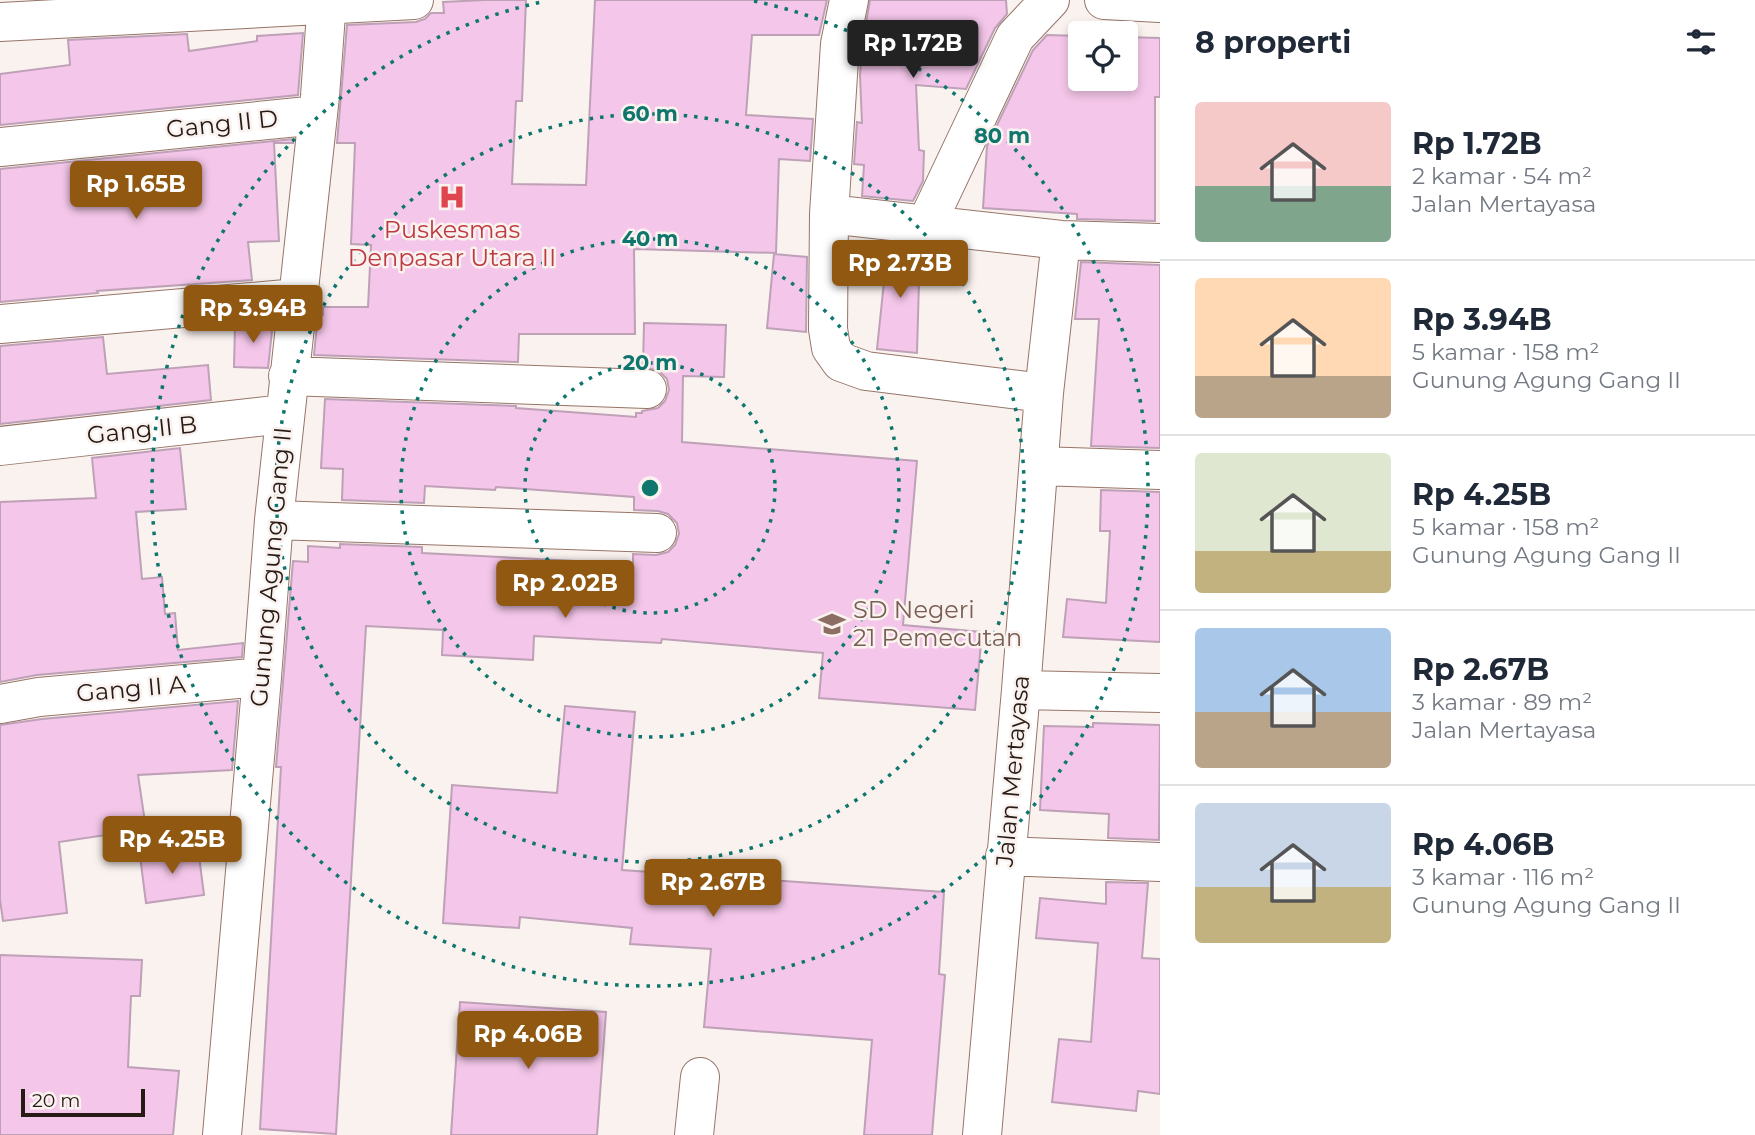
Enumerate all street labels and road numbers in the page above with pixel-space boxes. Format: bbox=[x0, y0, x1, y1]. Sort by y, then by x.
street label: Gang II D bbox=[165, 103, 279, 144]
street label: Gang II B bbox=[85, 409, 198, 450]
street label: Gunung Agung Gang II bbox=[244, 426, 297, 708]
street label: Gang II A bbox=[75, 669, 188, 708]
street label: Jalan Mertayasa bbox=[990, 674, 1035, 869]

